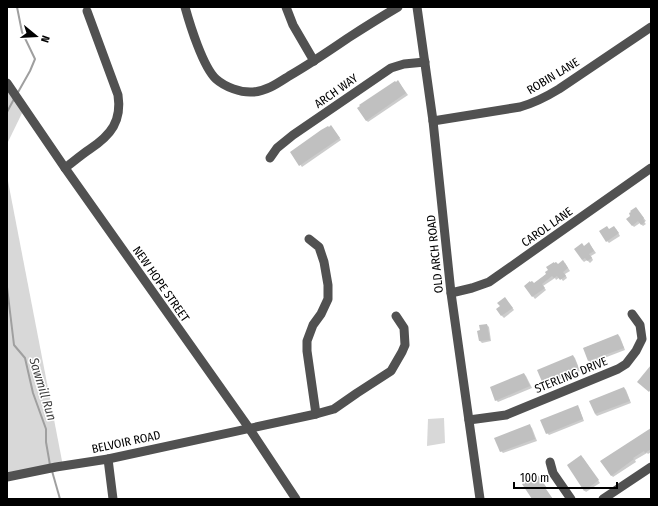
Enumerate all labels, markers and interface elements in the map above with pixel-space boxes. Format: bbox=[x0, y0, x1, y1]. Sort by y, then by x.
north arrow bbox=[16, 16, 56, 56]
text: N bbox=[38, 34, 52, 44]
street label: ROBIN LANE bbox=[524, 55, 582, 97]
street label: ARCH WAY bbox=[312, 71, 360, 111]
street label: CAROL LANE bbox=[519, 204, 576, 250]
street label: OLD ARCH ROAD bbox=[424, 214, 446, 294]
street label: NEW HOPE STREET bbox=[130, 244, 192, 325]
street label: STERLING DRIVE bbox=[533, 354, 610, 396]
water label: Sawmill Run bbox=[26, 355, 60, 423]
street label: BELVOIR ROAD bbox=[90, 428, 162, 456]
scale bar bbox=[514, 464, 617, 490]
text: 100 m bbox=[520, 471, 549, 485]

